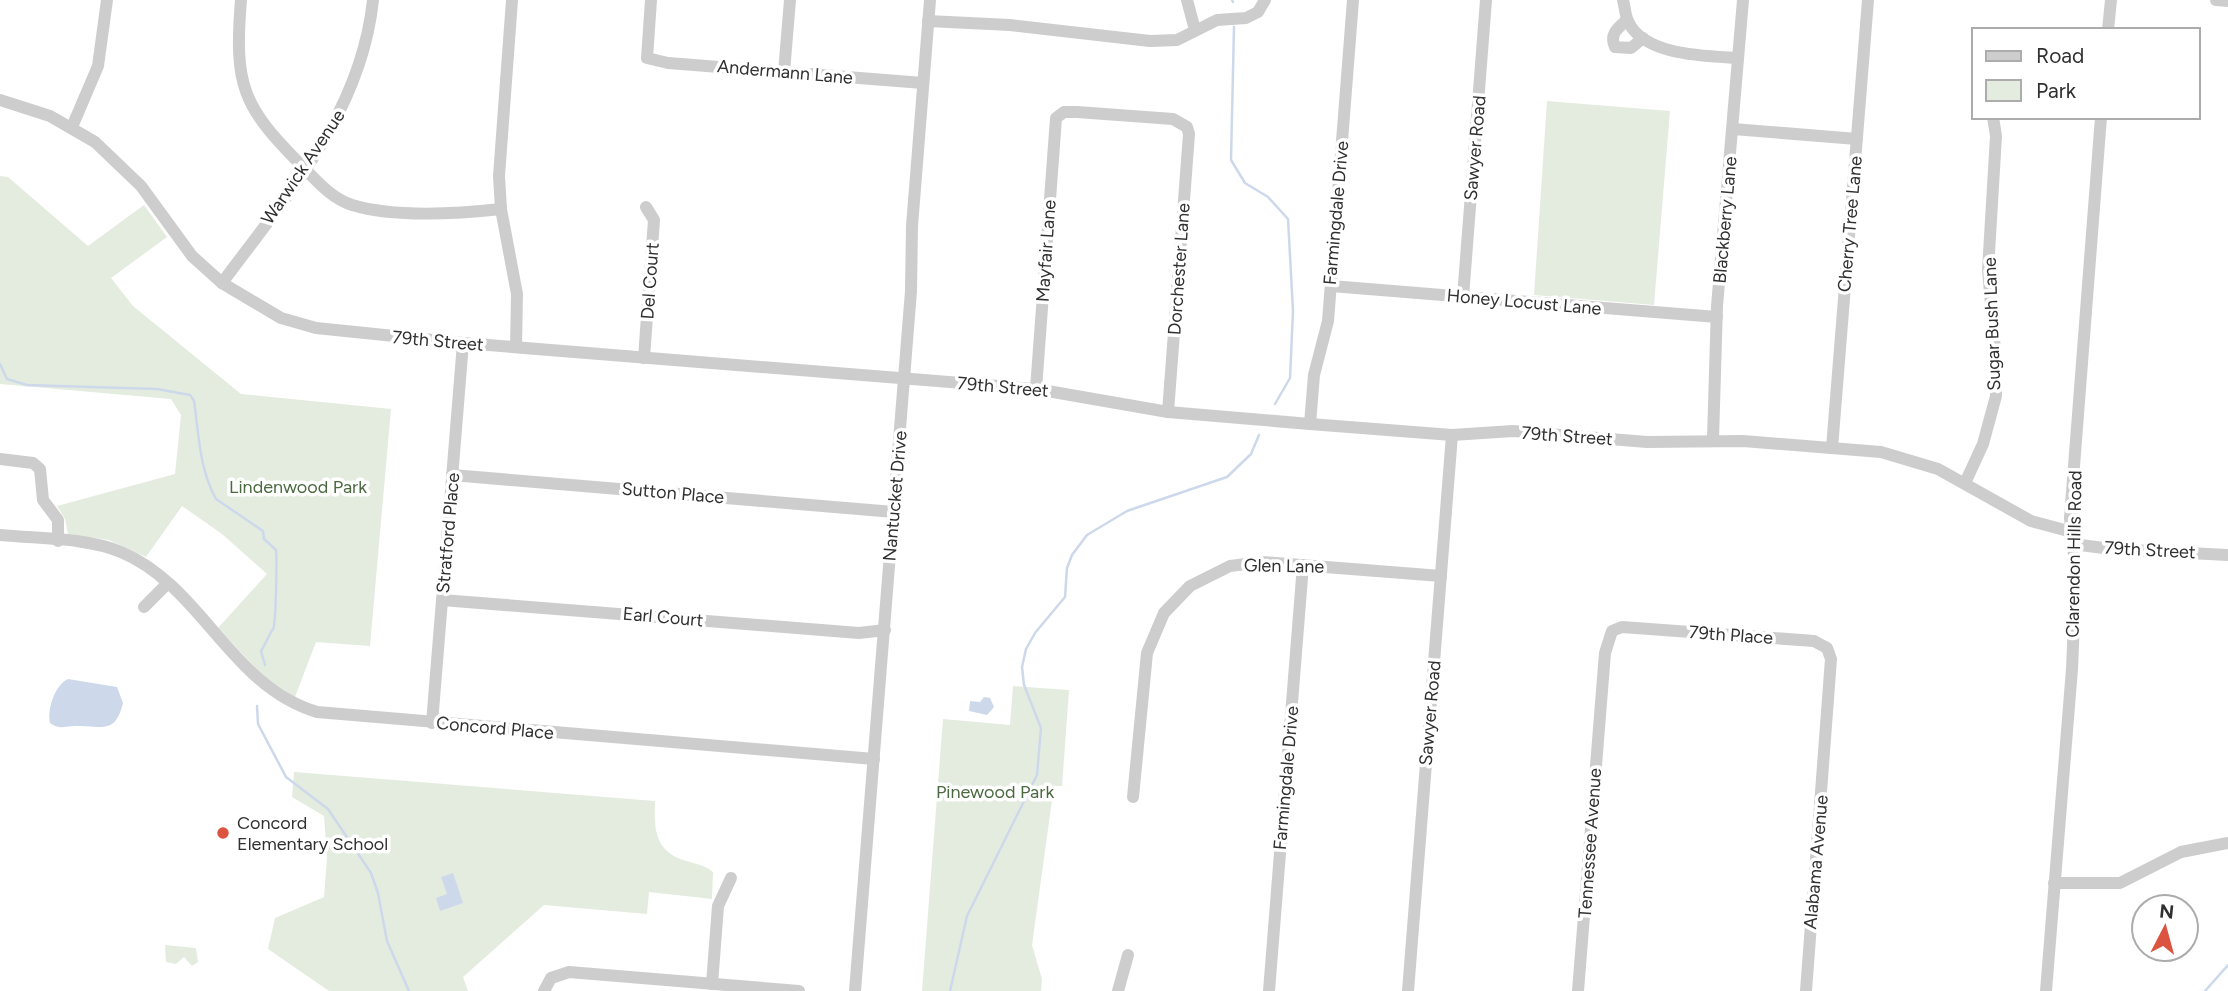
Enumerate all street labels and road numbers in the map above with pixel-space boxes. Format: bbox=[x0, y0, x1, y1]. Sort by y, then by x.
street label: Andermann Lane bbox=[716, 55, 854, 89]
street label: Sawyer Road bbox=[1459, 95, 1491, 201]
street label: Warwick Avenue bbox=[256, 105, 350, 229]
street label: Farmingdale Drive bbox=[1319, 140, 1353, 286]
street label: Blackberry Lane bbox=[1708, 155, 1742, 284]
street label: Cherry Tree Lane bbox=[1833, 155, 1867, 293]
street label: Mayfair Lane bbox=[1031, 199, 1061, 303]
street label: Dorchester Lane bbox=[1163, 202, 1195, 336]
street label: Del Court bbox=[636, 242, 664, 320]
street label: Sugar Bush Lane bbox=[1979, 257, 2005, 391]
street label: Honey Locust Lane bbox=[1446, 284, 1602, 320]
street label: 79th Street bbox=[391, 326, 485, 356]
street label: 79th Street bbox=[956, 372, 1050, 402]
street label: 79th Street bbox=[1521, 422, 1614, 450]
street label: Nantucket Drive bbox=[878, 430, 912, 562]
street label: Clarendon Hills Road bbox=[2062, 470, 2086, 638]
street label: Stratford Place bbox=[432, 472, 464, 594]
street label: Sutton Place bbox=[621, 478, 725, 508]
street label: 79th Street bbox=[2104, 537, 2196, 563]
street label: Glen Lane bbox=[1244, 554, 1325, 578]
street label: Earl Court bbox=[622, 603, 704, 631]
street label: 79th Place bbox=[1688, 621, 1774, 649]
street label: Sawyer Road bbox=[1414, 660, 1446, 766]
street label: Farmingdale Drive bbox=[1269, 705, 1303, 851]
street label: Concord Place bbox=[435, 712, 555, 744]
street label: Tennessee Avenue bbox=[1574, 767, 1606, 919]
street label: Alabama Avenue bbox=[1799, 794, 1833, 930]

